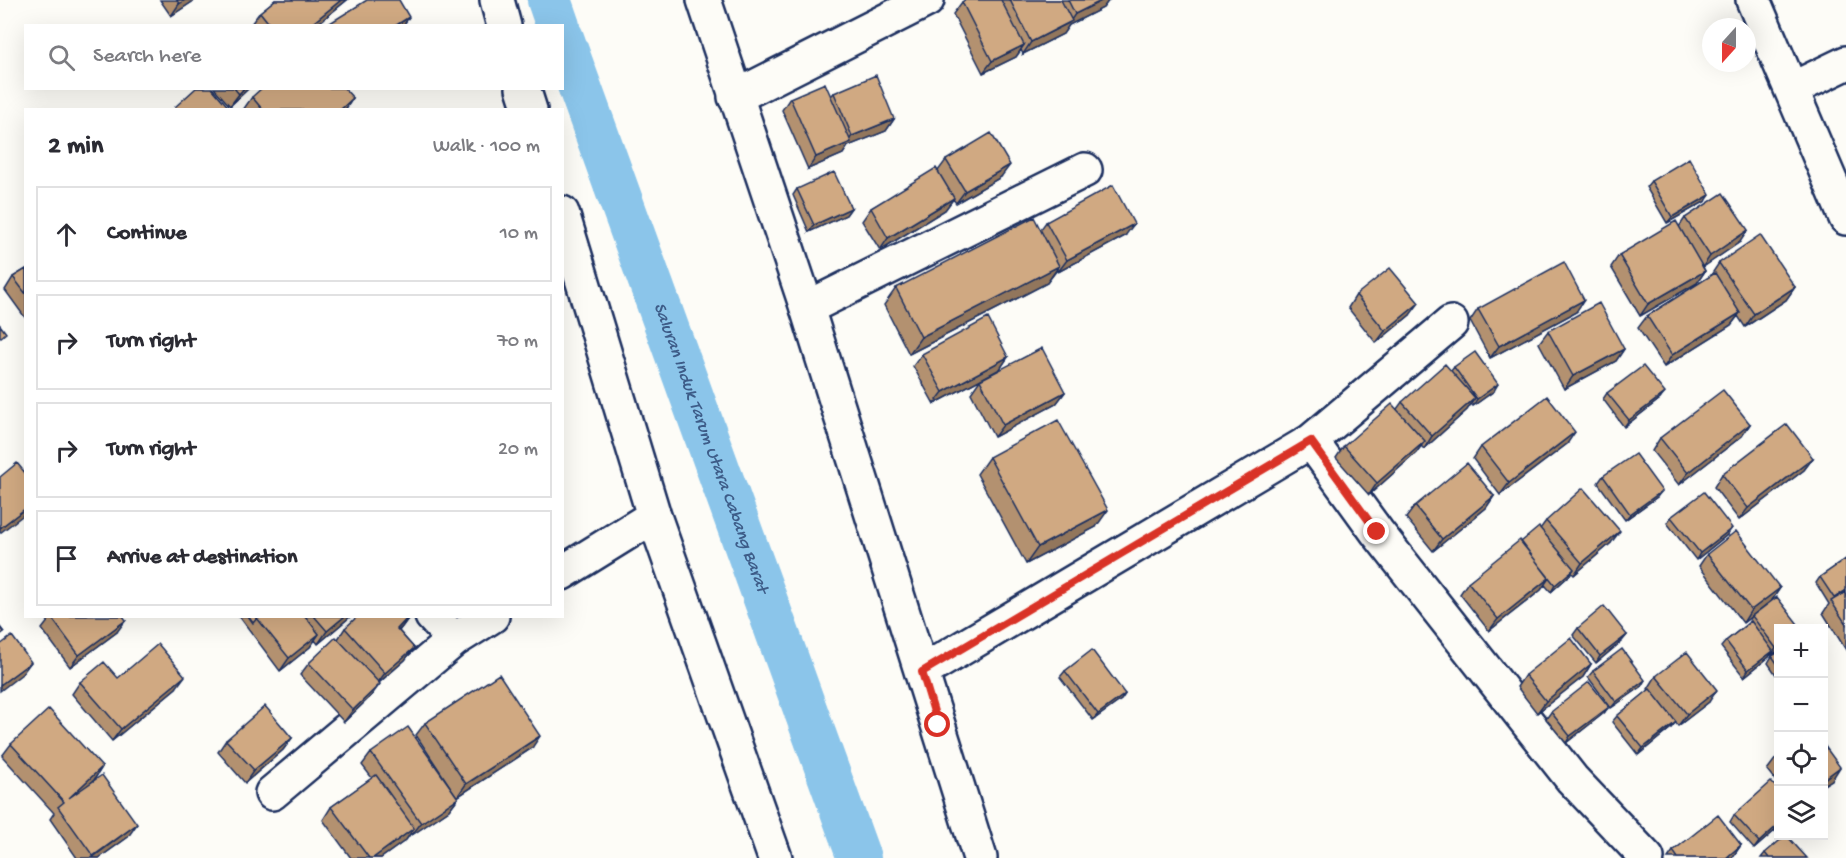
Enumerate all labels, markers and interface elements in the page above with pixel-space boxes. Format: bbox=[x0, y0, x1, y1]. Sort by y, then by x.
north arrow bbox=[1702, 18, 1756, 72]
search box bbox=[24, 24, 564, 90]
icon: search bbox=[45, 41, 78, 74]
text: Search here bbox=[93, 44, 201, 70]
text: 2 min bbox=[48, 132, 103, 163]
text: Walk · 100 m bbox=[433, 136, 540, 159]
icon: ahead bbox=[50, 218, 83, 251]
text: Continue bbox=[107, 221, 187, 247]
text: 10 m bbox=[500, 223, 538, 246]
water label: Saluran Induk Tarum Utara Cabang Barat bbox=[648, 300, 774, 599]
icon: right bbox=[50, 326, 83, 359]
text: Turn right bbox=[107, 329, 195, 355]
text: 70 m bbox=[497, 331, 538, 354]
icon: right bbox=[50, 434, 83, 467]
text: Turn right bbox=[107, 437, 195, 463]
text: 20 m bbox=[498, 439, 538, 462]
route end bbox=[1363, 518, 1389, 544]
icon: arrive bbox=[50, 542, 83, 575]
text: Arrive at destination bbox=[107, 545, 297, 571]
map controls bbox=[1774, 624, 1828, 840]
button: + bbox=[1774, 624, 1828, 678]
button: − bbox=[1774, 678, 1828, 732]
route start bbox=[924, 711, 950, 737]
button: locate bbox=[1774, 732, 1828, 786]
button: layers bbox=[1774, 786, 1828, 840]

